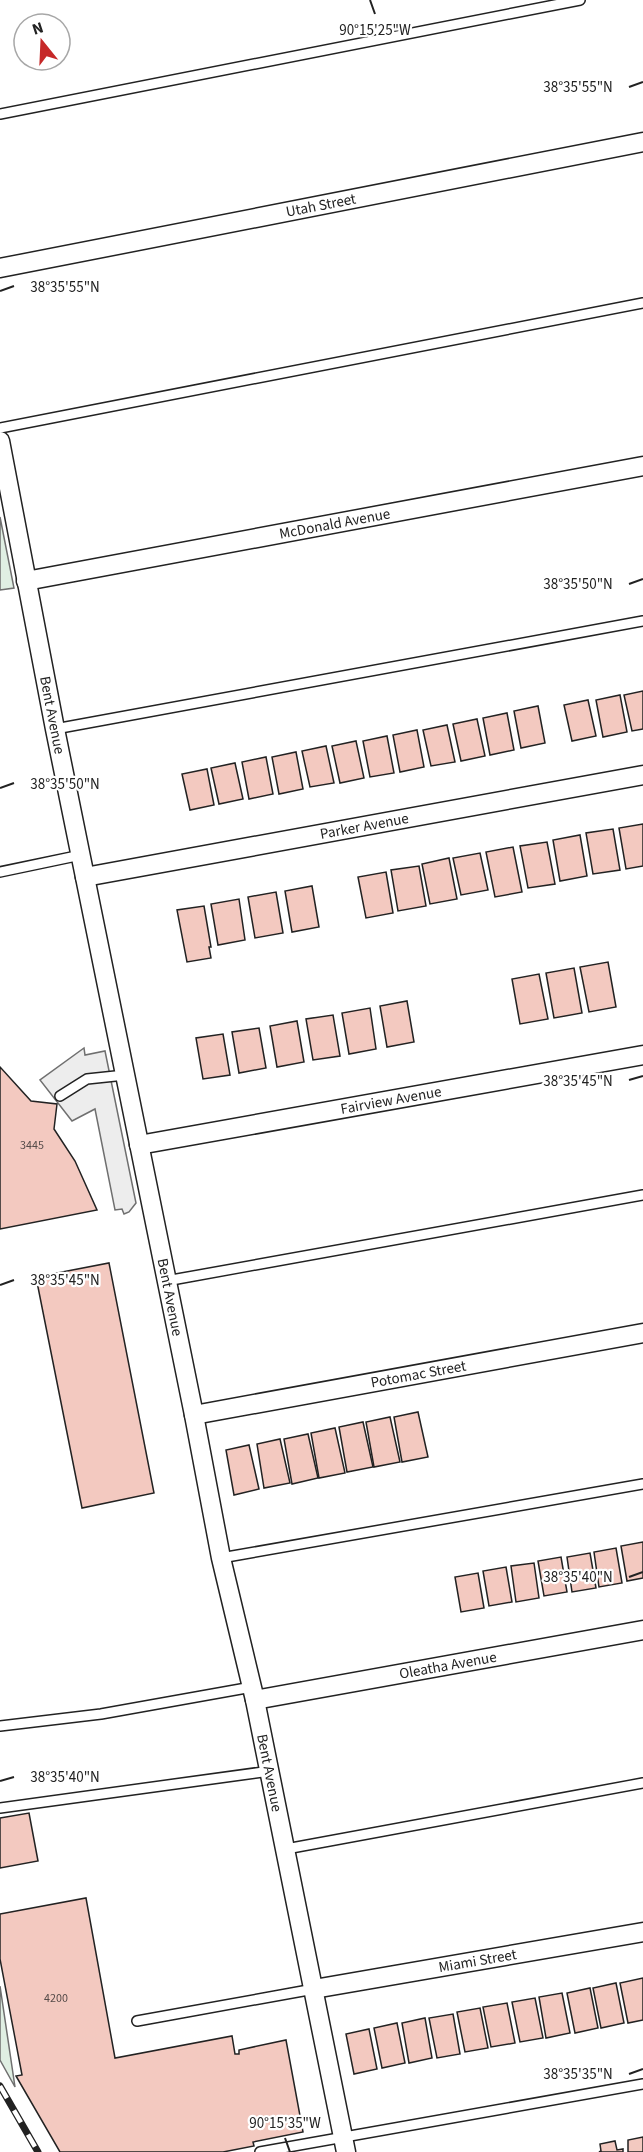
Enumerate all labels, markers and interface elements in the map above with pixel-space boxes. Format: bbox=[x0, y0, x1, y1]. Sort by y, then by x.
north arrow bbox=[12, 12, 72, 72]
text: N bbox=[29, 17, 46, 41]
text: 90°15'25"W bbox=[339, 20, 411, 41]
text: 38°35'55"N bbox=[543, 77, 613, 98]
street label: Utah Street bbox=[284, 188, 358, 223]
text: 38°35'55"N bbox=[30, 277, 100, 298]
street label: McDonald Avenue bbox=[278, 503, 392, 545]
text: 38°35'50"N bbox=[543, 574, 613, 595]
street label: Bent Avenue bbox=[34, 674, 70, 756]
text: 38°35'50"N bbox=[30, 774, 100, 795]
street label: Parker Avenue bbox=[318, 808, 411, 845]
text: 38°35'45"N bbox=[543, 1071, 613, 1092]
street label: Fairview Avenue bbox=[339, 1081, 443, 1120]
house number: 3445 bbox=[20, 1137, 44, 1154]
street label: Bent Avenue bbox=[152, 1257, 188, 1338]
text: 38°35'45"N bbox=[30, 1270, 100, 1291]
street label: Potomac Street bbox=[369, 1356, 468, 1394]
text: 38°35'40"N bbox=[543, 1567, 613, 1588]
street label: Oleatha Avenue bbox=[398, 1647, 498, 1685]
street label: Bent Avenue bbox=[251, 1732, 287, 1814]
text: 38°35'40"N bbox=[30, 1767, 100, 1788]
street label: Miami Street bbox=[437, 1944, 518, 1978]
house number: 4200 bbox=[44, 1990, 68, 2007]
text: 38°35'35"N bbox=[543, 2064, 613, 2085]
text: 90°15'35"W bbox=[249, 2113, 321, 2134]

